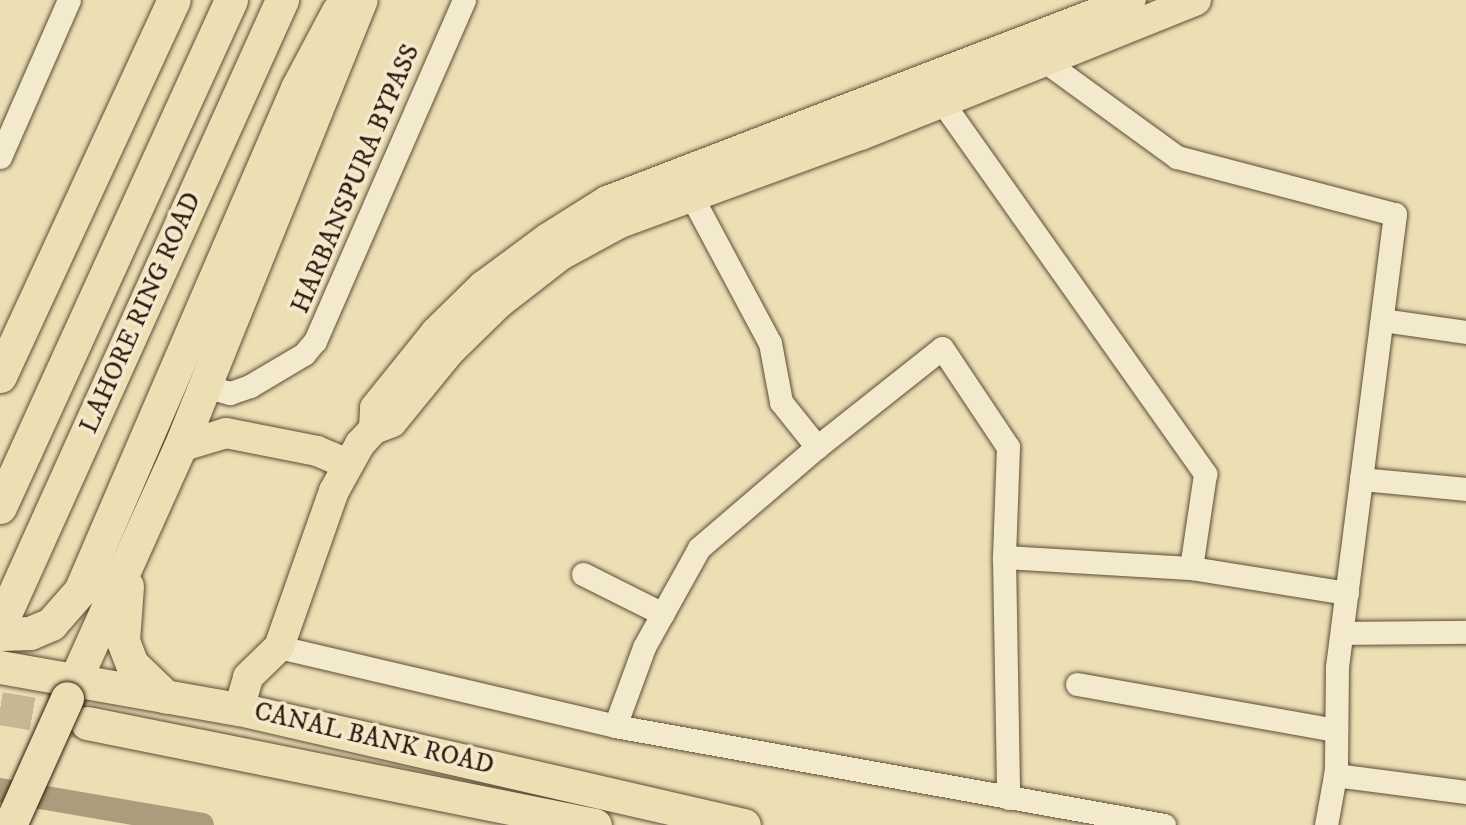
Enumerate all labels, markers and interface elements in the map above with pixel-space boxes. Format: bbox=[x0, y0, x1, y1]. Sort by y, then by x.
street label: HARBANSPURA BYPASS bbox=[285, 40, 427, 318]
street label: LAHORE RING ROAD bbox=[74, 188, 208, 438]
street label: CANAL BANK ROAD bbox=[251, 696, 497, 782]

